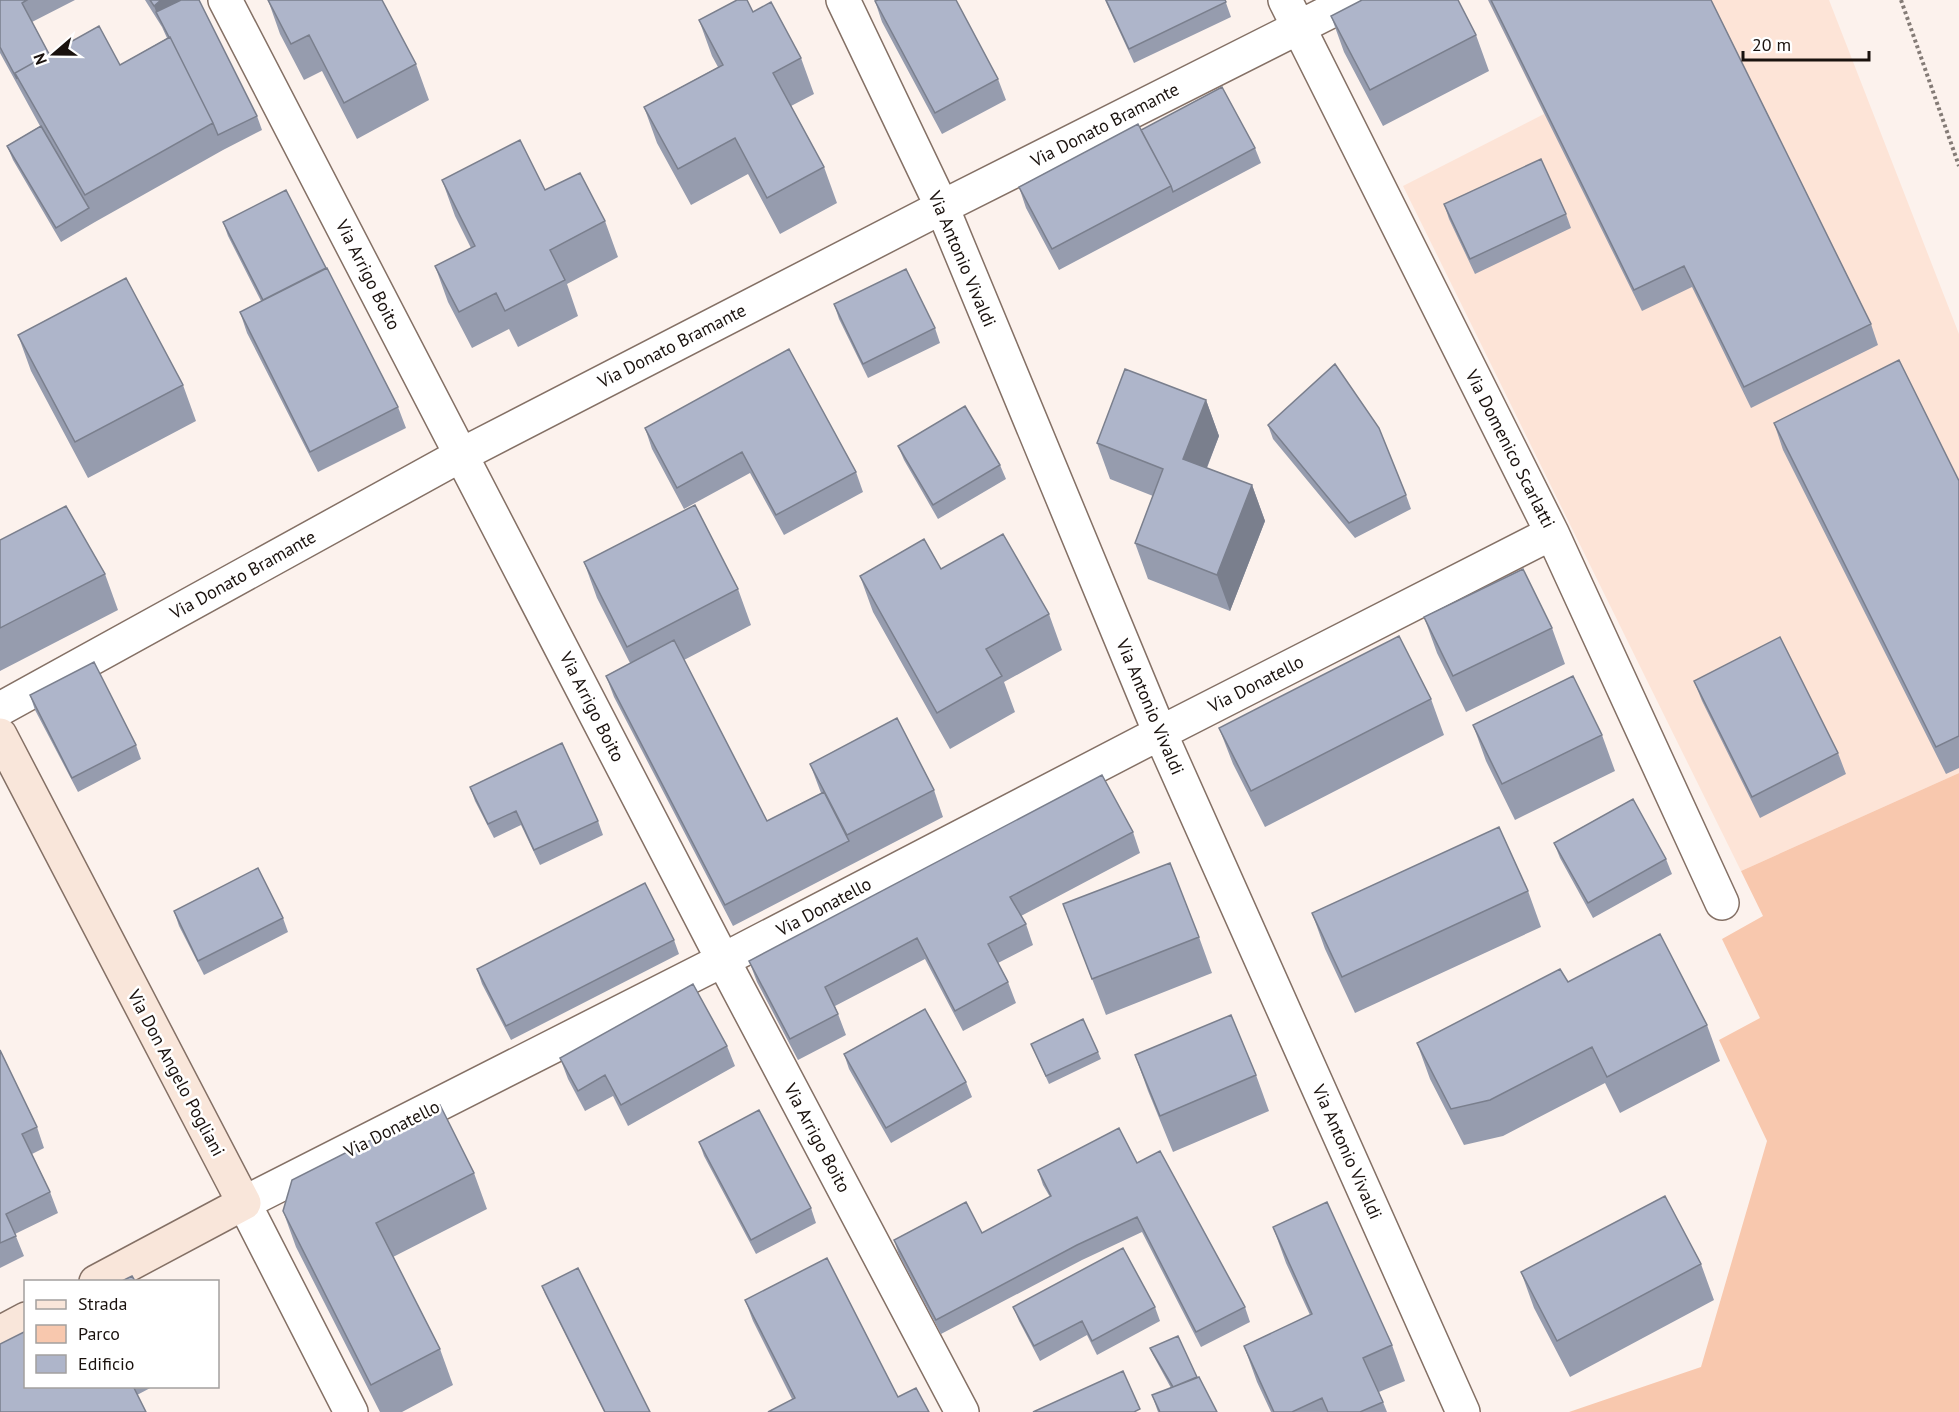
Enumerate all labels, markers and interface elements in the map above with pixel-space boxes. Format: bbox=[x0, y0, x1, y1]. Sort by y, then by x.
north arrow bbox=[24, 24, 84, 84]
scale bar bbox=[1743, 24, 1869, 62]
text: 20 m bbox=[1752, 33, 1791, 56]
text: N bbox=[29, 51, 51, 67]
street label: Via Donato Bramante bbox=[1026, 77, 1183, 172]
street label: Via Antonio Vivaldi bbox=[923, 187, 1001, 330]
street label: Via Arrigo Boito bbox=[330, 215, 406, 334]
street label: Via Donato Bramante bbox=[593, 298, 750, 393]
street label: Via Domenico Scarlatti bbox=[1460, 365, 1560, 532]
street label: Via Donato Bramante bbox=[165, 525, 320, 625]
street label: Via Antonio Vivaldi bbox=[1111, 635, 1189, 778]
street label: Via Arrigo Boito bbox=[554, 647, 630, 766]
street label: Via Donatello bbox=[1203, 650, 1307, 718]
street label: Via Donatello bbox=[771, 872, 875, 942]
street label: Via Don Angelo Pogliani bbox=[122, 985, 230, 1160]
street label: Via Arrigo Boito bbox=[779, 1078, 856, 1196]
street label: Via Antonio Vivaldi bbox=[1307, 1080, 1387, 1223]
street label: Via Donatello bbox=[339, 1095, 443, 1163]
legend bbox=[24, 1280, 219, 1388]
text: Strada bbox=[78, 1292, 127, 1315]
text: Parco bbox=[78, 1322, 120, 1345]
text: Edificio bbox=[78, 1352, 134, 1375]

